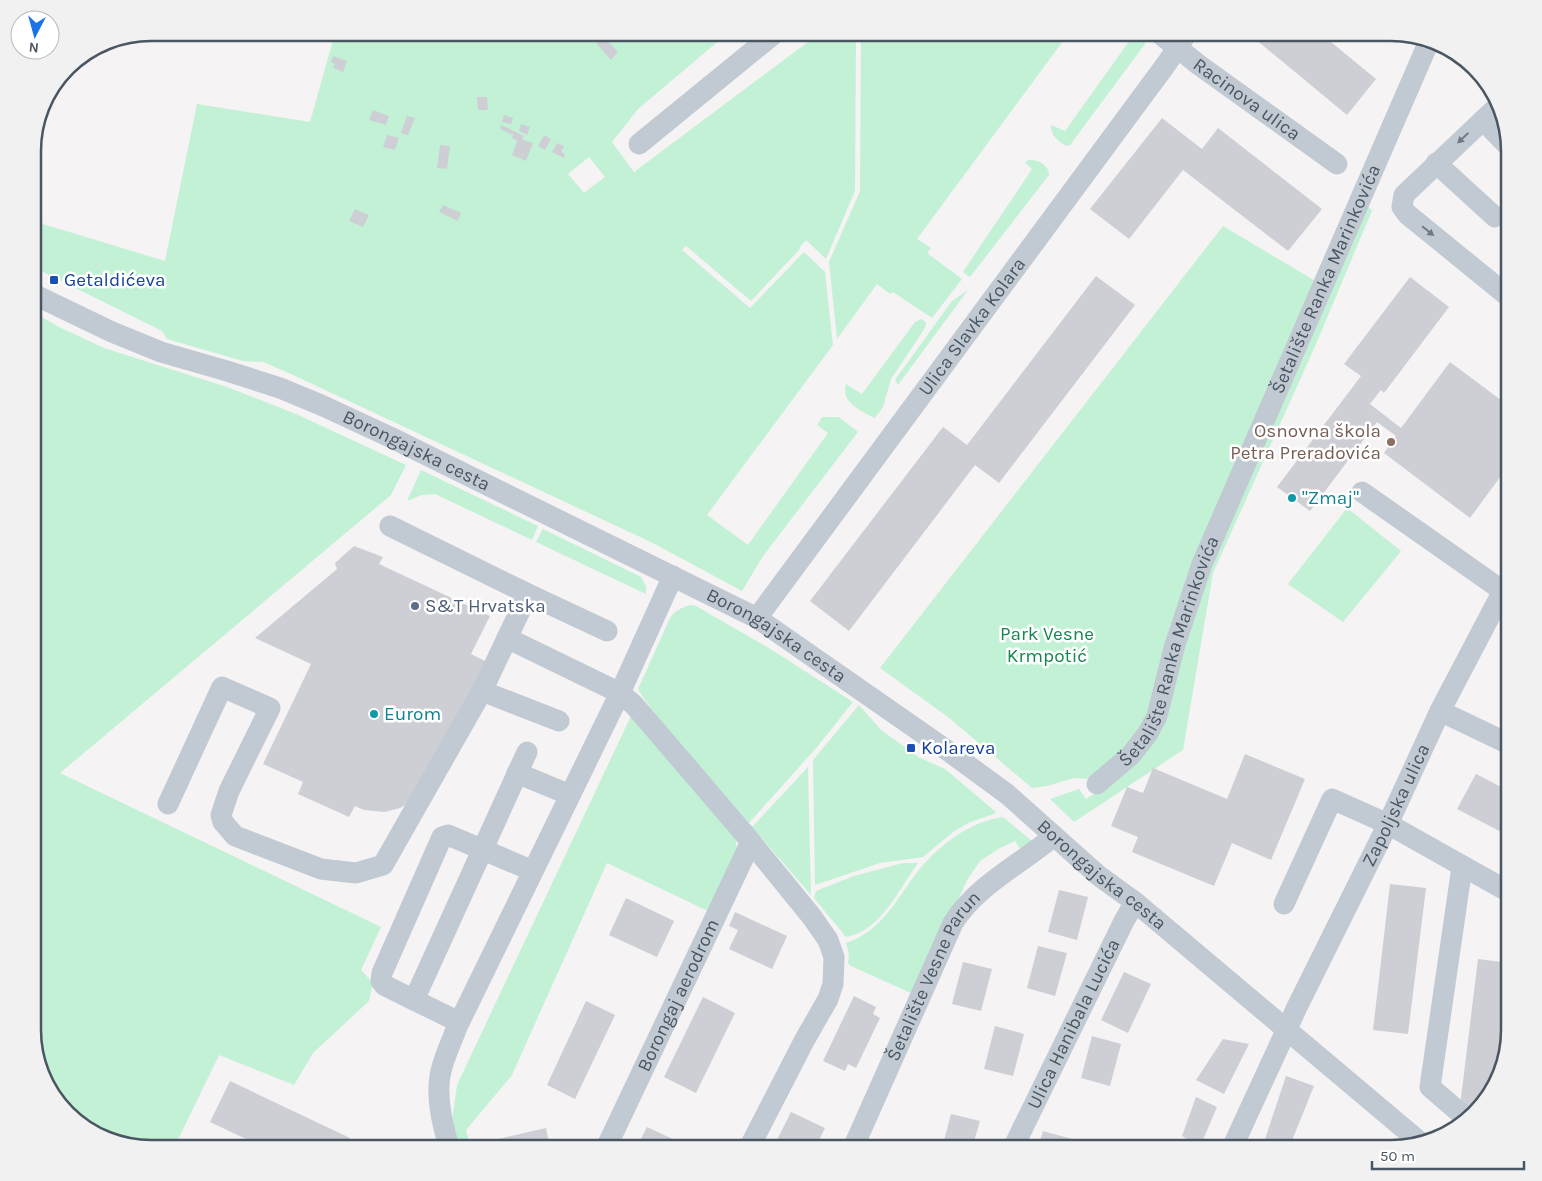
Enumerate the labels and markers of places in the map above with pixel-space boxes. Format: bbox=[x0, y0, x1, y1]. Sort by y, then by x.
place label: Getaldićeva bbox=[64, 269, 165, 291]
marker: Getaldićeva bbox=[48, 274, 60, 286]
place label: Osnovna škola Petra Preradovića bbox=[1230, 420, 1381, 464]
marker: Osnovna škola Petra Preradovića bbox=[1385, 436, 1397, 448]
place label: "Zmaj" bbox=[1302, 487, 1359, 509]
marker: "Zmaj" bbox=[1286, 492, 1298, 504]
place label: S&T Hrvatska bbox=[425, 595, 546, 617]
marker: S&T Hrvatska bbox=[409, 600, 421, 612]
place label: Eurom bbox=[384, 703, 441, 725]
marker: Eurom bbox=[368, 708, 380, 720]
place label: Kolareva bbox=[921, 737, 995, 759]
marker: Kolareva bbox=[905, 742, 917, 754]

